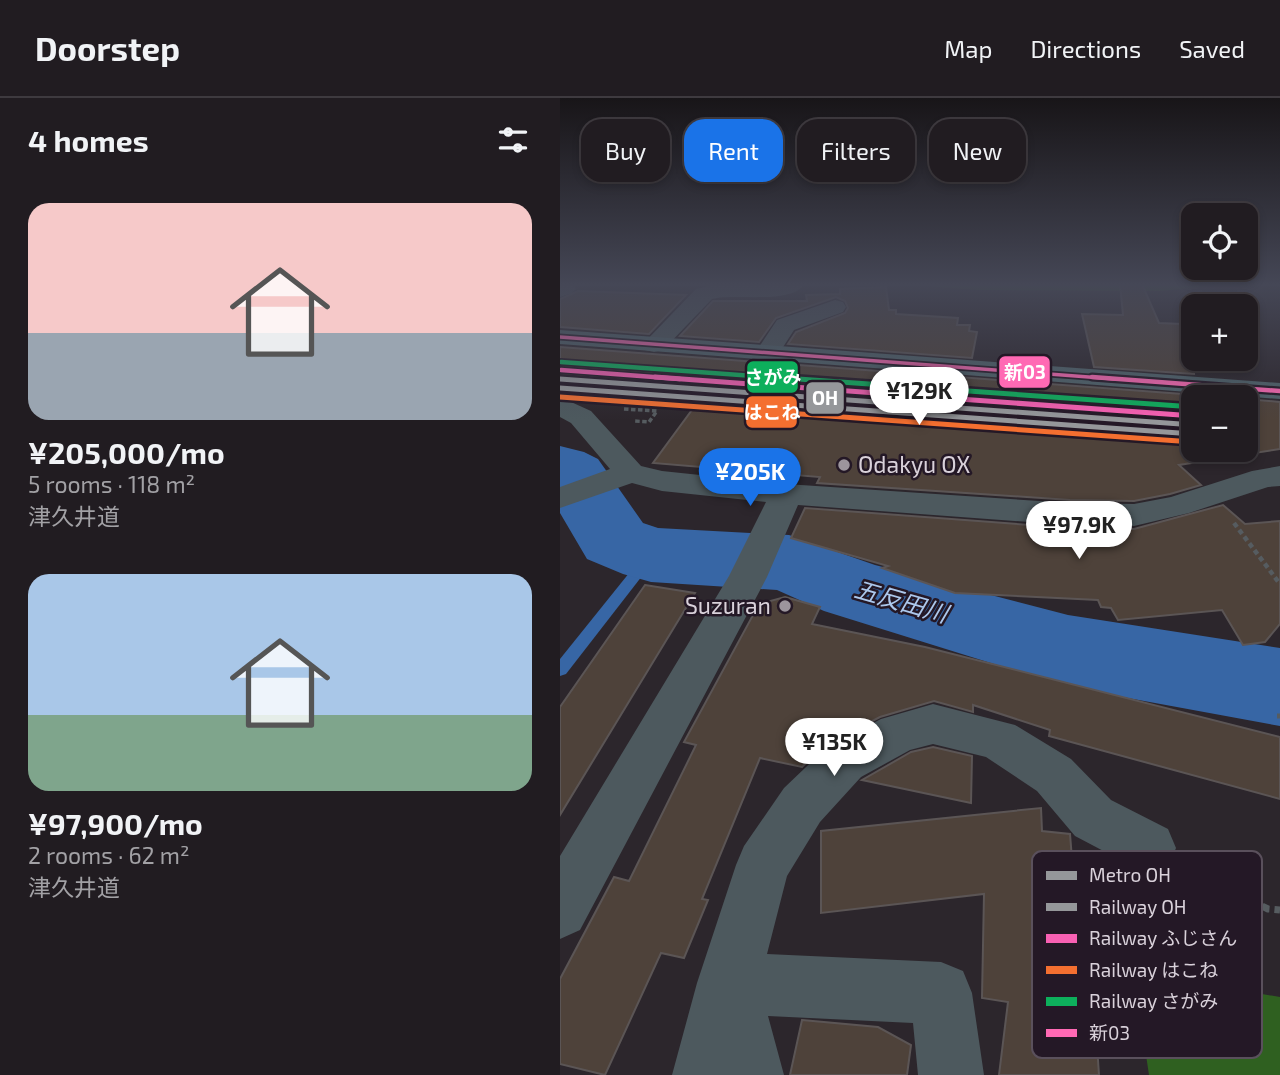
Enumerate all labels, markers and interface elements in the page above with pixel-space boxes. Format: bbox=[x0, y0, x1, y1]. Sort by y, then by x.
text: Doorstep bbox=[35, 28, 180, 68]
text: Map bbox=[944, 34, 992, 63]
text: Directions bbox=[1030, 34, 1141, 63]
text: Saved bbox=[1179, 34, 1245, 63]
chip: Buy bbox=[581, 119, 670, 182]
chip: Rent bbox=[684, 119, 783, 182]
chip: Filters bbox=[797, 119, 915, 182]
chip: New bbox=[929, 119, 1026, 182]
icon: filters bbox=[494, 121, 532, 159]
text: 4 homes bbox=[28, 122, 149, 158]
map controls bbox=[1181, 203, 1258, 462]
button: locate bbox=[1181, 203, 1258, 280]
icon: home bbox=[217, 249, 343, 375]
button: + bbox=[1181, 294, 1258, 371]
line badge: 新03 bbox=[998, 355, 1051, 389]
line badge: さがみ bbox=[746, 360, 799, 394]
text: 新03 bbox=[1004, 360, 1046, 383]
text: さがみ bbox=[744, 365, 802, 388]
pin: ¥129K bbox=[870, 368, 968, 427]
text: ¥129K bbox=[886, 376, 952, 404]
line badge: OH bbox=[805, 381, 845, 415]
button: − bbox=[1181, 385, 1258, 462]
text: OH bbox=[812, 386, 838, 409]
line badge: はこね bbox=[745, 395, 798, 429]
text: はこね bbox=[743, 400, 801, 423]
text: ¥205,000/mo bbox=[28, 434, 225, 470]
pin: ¥205K bbox=[701, 448, 799, 508]
place label: Odakyu OX bbox=[858, 450, 970, 478]
text: ¥205K bbox=[715, 457, 785, 485]
marker: Odakyu OX bbox=[836, 457, 852, 473]
text: 5 rooms · 118 m² bbox=[28, 470, 195, 498]
text: 津久井道 bbox=[28, 502, 120, 530]
pin: ¥97.9K bbox=[1022, 502, 1136, 561]
text: ¥97.9K bbox=[1042, 510, 1116, 538]
water label: 五反田川 bbox=[851, 573, 954, 629]
place label: Suzuran bbox=[685, 591, 771, 619]
marker: Suzuran bbox=[777, 598, 793, 614]
icon: home bbox=[217, 620, 343, 746]
pin: ¥135K bbox=[785, 718, 883, 778]
text: ¥135K bbox=[801, 727, 867, 755]
text: ¥97,900/mo bbox=[28, 805, 203, 841]
text: 2 rooms · 62 m² bbox=[28, 841, 190, 869]
legend bbox=[1032, 851, 1262, 1058]
text: Metro OH bbox=[1089, 863, 1171, 886]
text: 津久井道 bbox=[28, 873, 120, 901]
text: Railway OH bbox=[1089, 895, 1187, 918]
text: Railway ふじさん bbox=[1089, 926, 1237, 949]
text: Railway はこね bbox=[1089, 958, 1218, 981]
text: Railway さがみ bbox=[1089, 989, 1218, 1012]
text: 新03 bbox=[1089, 1021, 1130, 1044]

